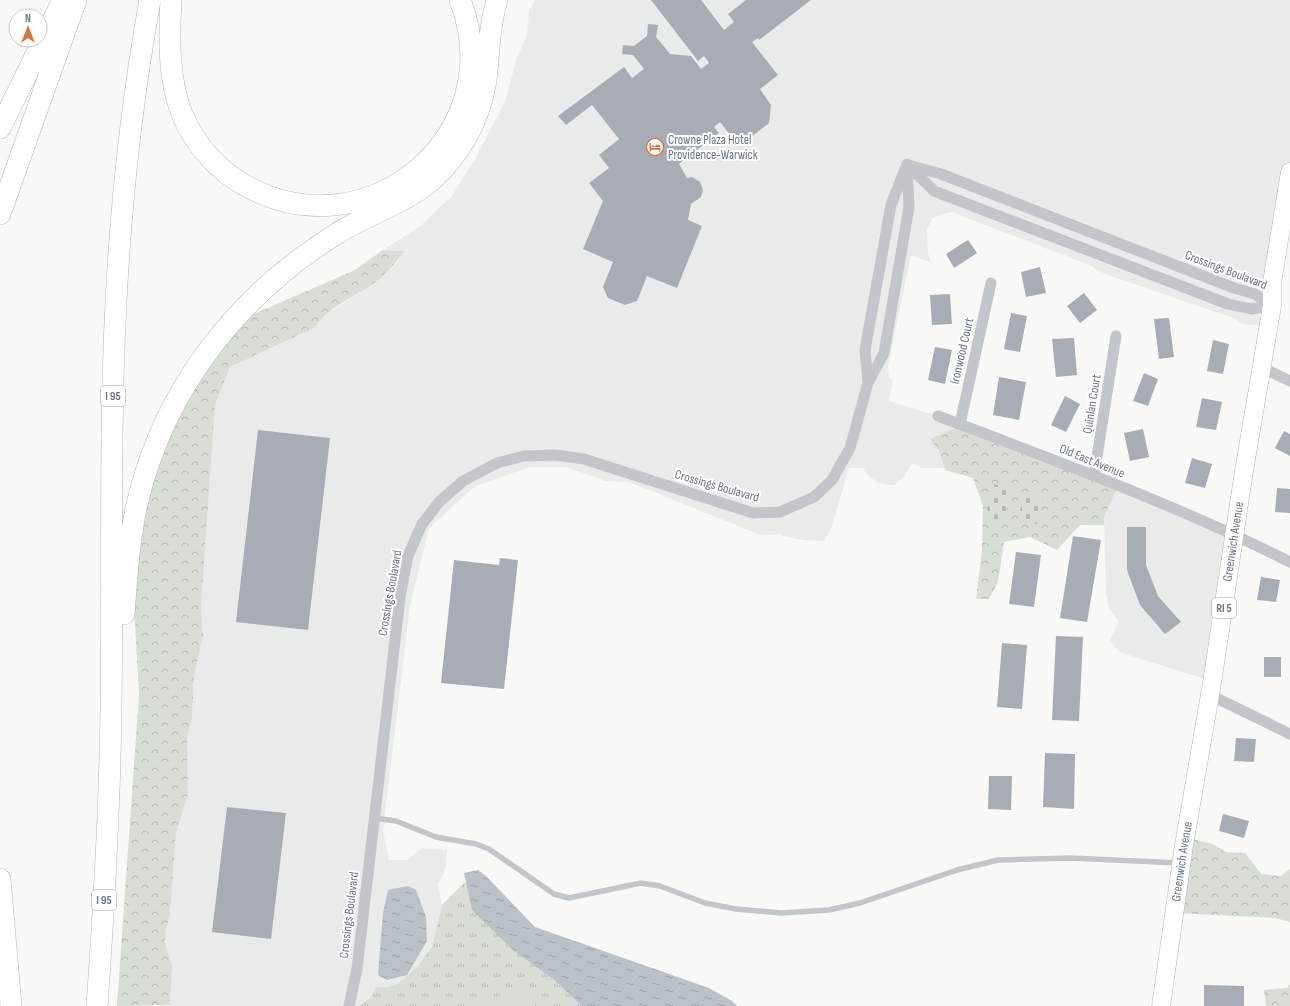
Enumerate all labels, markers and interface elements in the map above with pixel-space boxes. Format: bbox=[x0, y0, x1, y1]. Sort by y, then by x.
north arrow bbox=[8, 8, 48, 48]
text: N bbox=[25, 12, 31, 25]
place label: Crowne Plaza Hotel Providence-Warwick bbox=[668, 132, 758, 163]
hotel icon: Crowne Plaza Hotel Providence-Warwick bbox=[645, 137, 665, 157]
street label: Crossings Boulavard bbox=[1183, 247, 1269, 293]
street label: Ironwood Court bbox=[947, 316, 977, 386]
street label: Quinlan Court bbox=[1079, 373, 1105, 435]
road number: I 95 bbox=[101, 386, 125, 406]
street label: Old East Avenue bbox=[1057, 441, 1127, 481]
street label: Crossings Boulavard bbox=[673, 466, 761, 506]
street label: Greenwich Avenue bbox=[1219, 501, 1247, 583]
street label: Crossings Boulavard bbox=[375, 549, 405, 637]
road number: RI 5 bbox=[1212, 598, 1236, 618]
street label: Greenwich Avenue bbox=[1168, 820, 1196, 902]
street label: Crossings Boulavard bbox=[336, 871, 362, 959]
road number: I 95 bbox=[92, 890, 116, 910]

